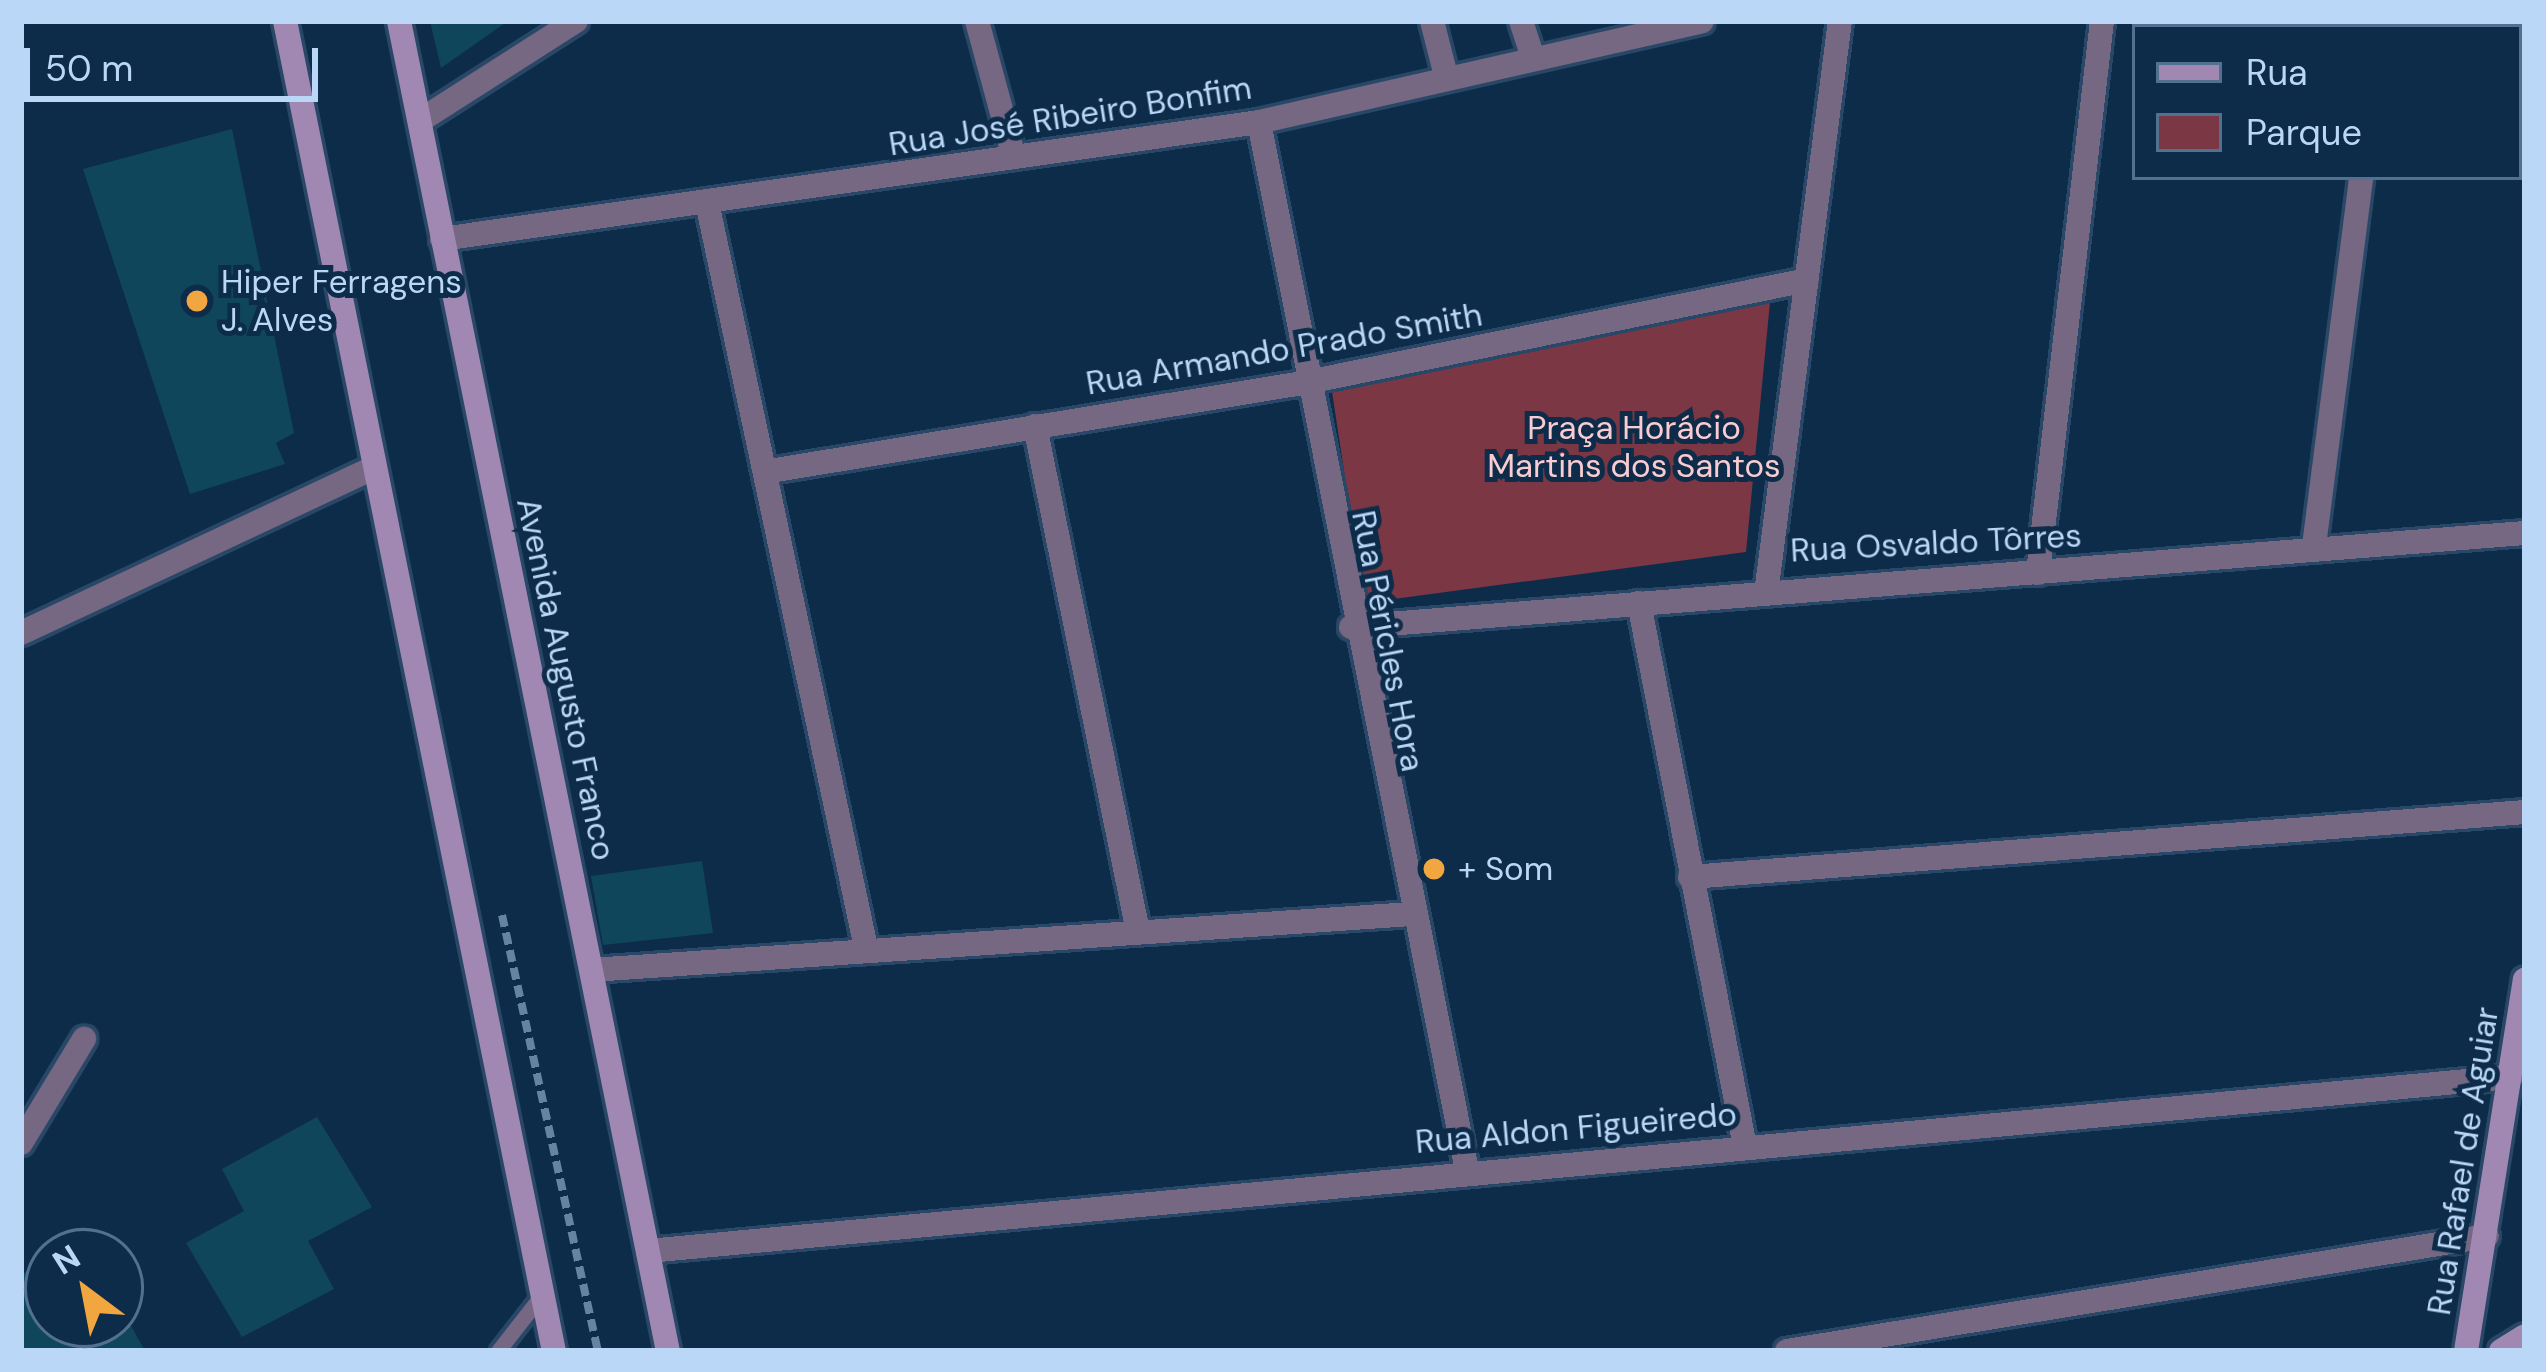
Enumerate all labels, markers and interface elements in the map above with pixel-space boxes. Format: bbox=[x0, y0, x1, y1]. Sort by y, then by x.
scale bar bbox=[30, 24, 324, 98]
legend bbox=[2132, 24, 2522, 180]
text: 50 m bbox=[45, 45, 133, 92]
text: Rua bbox=[2246, 49, 2308, 96]
street label: Rua José Ribeiro Bonfim bbox=[886, 68, 1254, 164]
text: Parque bbox=[2246, 109, 2362, 156]
place label: Hiper Ferragens J. Alves bbox=[221, 262, 462, 340]
marker: Hiper Ferragens J. Alves bbox=[184, 288, 210, 314]
street label: Rua Armando Prado Smith bbox=[1083, 295, 1485, 403]
park label: Praça Horácio Martins dos Santos bbox=[1487, 408, 1781, 486]
street label: Avenida Augusto Franco bbox=[508, 494, 624, 864]
street label: Rua Péricles Hora bbox=[1343, 507, 1433, 775]
street label: Rua Osvaldo Tôrres bbox=[1789, 516, 2083, 570]
place label: + Som bbox=[1458, 849, 1553, 889]
marker: + Som bbox=[1421, 856, 1447, 882]
street label: Rua Rafael de Aguiar bbox=[2419, 1004, 2507, 1318]
street label: Rua Aldon Figueiredo bbox=[1414, 1094, 1738, 1162]
north arrow bbox=[24, 1228, 144, 1348]
text: N bbox=[45, 1235, 88, 1284]

